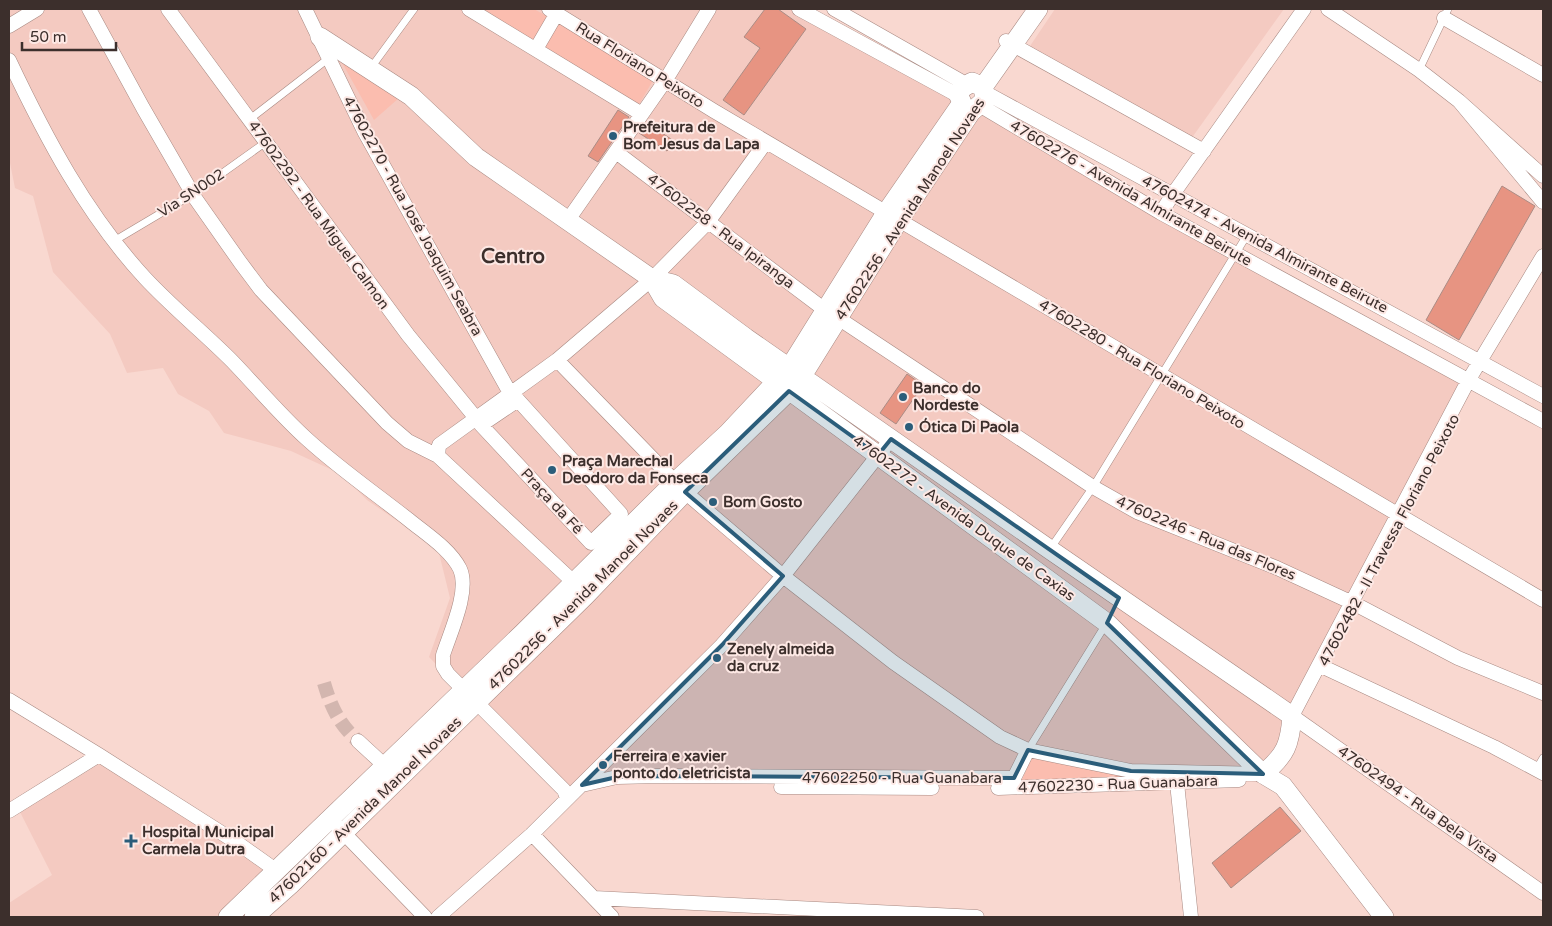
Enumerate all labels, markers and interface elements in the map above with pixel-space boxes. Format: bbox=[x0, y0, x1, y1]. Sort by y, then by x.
street label: Rua Floriano Peixoto bbox=[573, 18, 707, 112]
scale bar bbox=[22, 20, 116, 52]
text: 50 m bbox=[30, 28, 67, 46]
street label: 47602270 - Rua José Joaquim Seabra bbox=[339, 93, 487, 339]
street label: 47602256 - Avenida Manoel Novaes bbox=[831, 95, 989, 323]
street label: 47602276 - Avenida Almirante Beirute bbox=[1007, 116, 1255, 270]
street label: 47602292 - Rua Miguel Calmon bbox=[244, 117, 394, 313]
place label: Prefeitura de Bom Jesus da Lapa bbox=[623, 118, 760, 154]
marker: Prefeitura de Bom Jesus da Lapa bbox=[607, 130, 619, 142]
street label: Via SN002 bbox=[154, 165, 228, 221]
street label: 47602258 - Rua Ipiranga bbox=[644, 170, 798, 292]
street label: 47602474 - Avenida Almirante Beirute bbox=[1139, 171, 1391, 317]
district label: Centro bbox=[481, 245, 545, 269]
street label: 47602280 - Rua Floriano Peixoto bbox=[1036, 295, 1248, 433]
place label: Banco do Nordeste bbox=[913, 379, 981, 414]
marker: Banco do Nordeste bbox=[897, 391, 909, 403]
street label: 47602482 - II Travessa Floriano Peixoto bbox=[1315, 411, 1463, 669]
place label: Ótica Di Paola bbox=[919, 417, 1019, 436]
marker: Ótica Di Paola bbox=[903, 421, 915, 433]
street label: 47602272 - Avenida Duque de Caxias bbox=[849, 431, 1079, 605]
place label: Praça Marechal Deodoro da Fonseca bbox=[562, 452, 708, 487]
street label: Praça da Fé bbox=[517, 464, 587, 538]
marker: Praça Marechal Deodoro da Fonseca bbox=[546, 464, 558, 476]
street label: 47602246 - Rua das Flores bbox=[1113, 492, 1299, 584]
place label: Bom Gosto bbox=[723, 493, 802, 511]
street label: 47602256 - Avenida Manoel Novaes bbox=[484, 496, 682, 694]
marker: Bom Gosto bbox=[707, 496, 719, 508]
place label: Zenely almeida da cruz bbox=[727, 640, 834, 675]
marker: Zenely almeida da cruz bbox=[711, 652, 723, 664]
street label: 47602160 - Avenida Manoel Novaes bbox=[265, 713, 465, 907]
street label: 47602494 - Rua Bela Vista bbox=[1334, 742, 1502, 866]
place label: Ferreira e xavier ponto do eletricista bbox=[613, 747, 751, 783]
marker: Ferreira e xavier ponto do eletricista bbox=[597, 759, 609, 771]
street label: 47602250 - Rua Guanabara bbox=[802, 769, 1002, 787]
street label: 47602230 - Rua Guanabara bbox=[1018, 772, 1218, 796]
place label: Hospital Municipal Carmela Dutra bbox=[142, 823, 274, 858]
marker: Hospital Municipal Carmela Dutra bbox=[124, 834, 138, 848]

